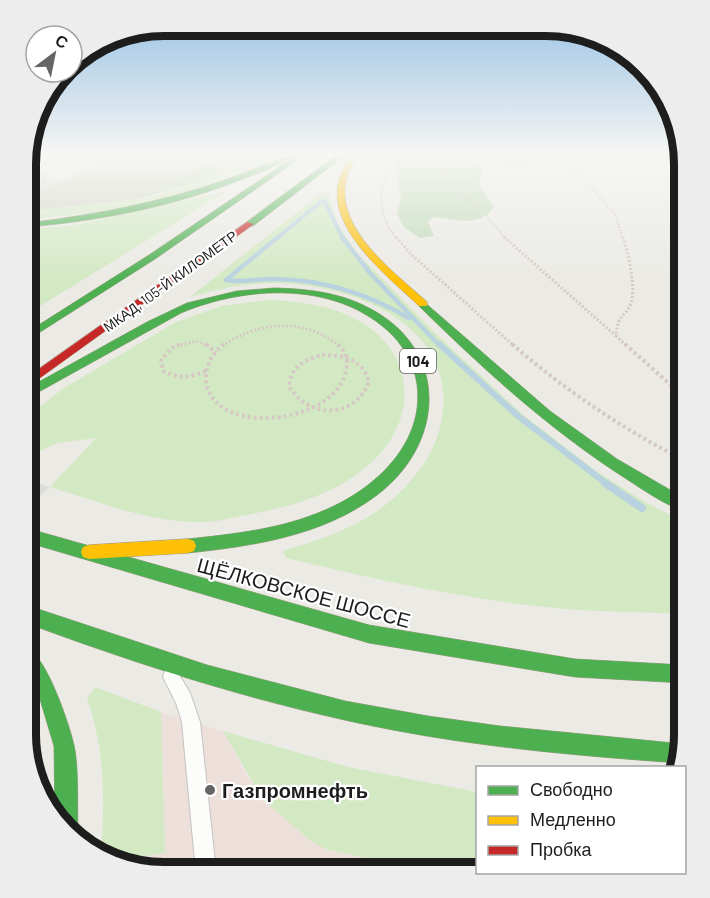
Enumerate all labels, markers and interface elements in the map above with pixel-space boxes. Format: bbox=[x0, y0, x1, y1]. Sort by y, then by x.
north arrow bbox=[24, 24, 84, 84]
text: С bbox=[52, 30, 73, 52]
street label: МКАД, 105-Й КИЛОМЕТР bbox=[100, 227, 240, 335]
road number: 104 bbox=[400, 349, 436, 373]
street label: ЩЁЛКОВСКОЕ ШОССЕ bbox=[195, 552, 413, 632]
legend bbox=[476, 766, 686, 874]
place label: Газпромнефть bbox=[222, 778, 368, 802]
text: Свободно bbox=[530, 778, 613, 800]
marker: Газпромнефть bbox=[203, 783, 217, 797]
text: Медленно bbox=[530, 808, 616, 830]
text: Пробка bbox=[530, 838, 593, 860]

